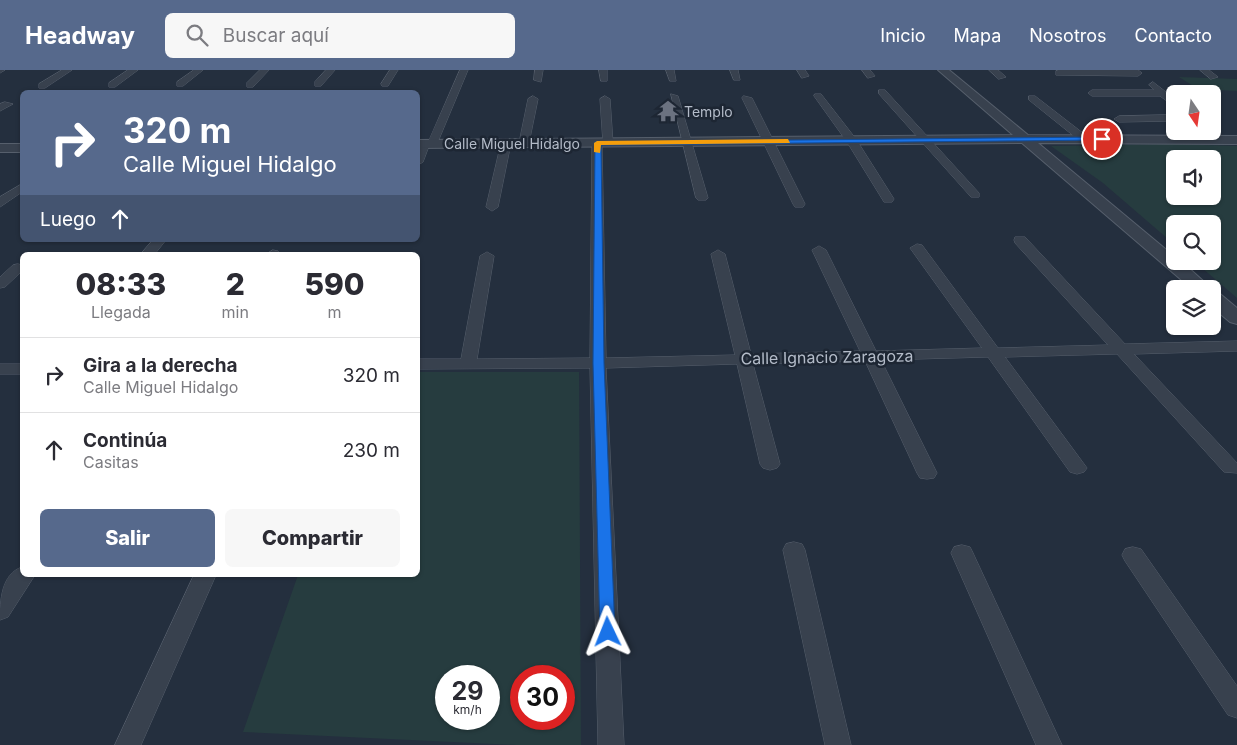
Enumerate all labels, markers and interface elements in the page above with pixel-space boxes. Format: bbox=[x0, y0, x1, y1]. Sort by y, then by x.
search box bbox=[165, 13, 515, 58]
text: Headway bbox=[25, 21, 135, 50]
icon: search bbox=[183, 21, 211, 49]
text: Buscar aquí bbox=[223, 24, 329, 47]
text: Inicio bbox=[880, 25, 926, 46]
text: Mapa bbox=[954, 25, 1001, 46]
text: Nosotros bbox=[1029, 25, 1107, 46]
text: Contacto bbox=[1135, 25, 1212, 46]
north arrow bbox=[1166, 85, 1221, 140]
map controls bbox=[1166, 85, 1221, 335]
temple icon: Templo bbox=[655, 98, 681, 124]
place label: Templo bbox=[684, 103, 733, 120]
text: 320 m bbox=[123, 109, 231, 151]
icon: right bbox=[40, 110, 105, 175]
pin bbox=[1081, 118, 1123, 160]
icon: arrive bbox=[1088, 125, 1116, 153]
street label: Calle Miguel Hidalgo bbox=[444, 135, 580, 152]
button: sound bbox=[1166, 150, 1221, 205]
text: Calle Miguel Hidalgo bbox=[123, 151, 337, 177]
icon: ahead bbox=[106, 205, 134, 233]
text: Luego bbox=[40, 208, 96, 231]
button: search bbox=[1166, 215, 1221, 270]
text: 08:33 bbox=[75, 266, 166, 302]
text: 2 bbox=[226, 266, 245, 302]
text: 590 bbox=[304, 266, 365, 302]
button: layers bbox=[1166, 280, 1221, 335]
text: Llegada bbox=[91, 302, 151, 322]
text: min bbox=[222, 302, 249, 322]
text: m bbox=[327, 302, 341, 322]
street label: Calle Ignacio Zaragoza bbox=[740, 345, 914, 369]
text: Gira a la derecha bbox=[83, 354, 238, 377]
icon: right bbox=[40, 361, 68, 389]
text: 320 m bbox=[343, 364, 400, 387]
text: Calle Miguel Hidalgo bbox=[83, 377, 238, 397]
text: Continúa bbox=[83, 429, 167, 452]
icon: ahead bbox=[40, 436, 68, 464]
text: 230 m bbox=[343, 439, 400, 462]
text: Casitas bbox=[83, 452, 139, 472]
button: Salir bbox=[40, 509, 215, 567]
button: Compartir bbox=[225, 509, 400, 567]
position arrow bbox=[581, 605, 633, 657]
speed limit sign: 30 bbox=[510, 665, 575, 730]
text: 29 bbox=[452, 676, 483, 706]
text: km/h bbox=[453, 702, 482, 717]

